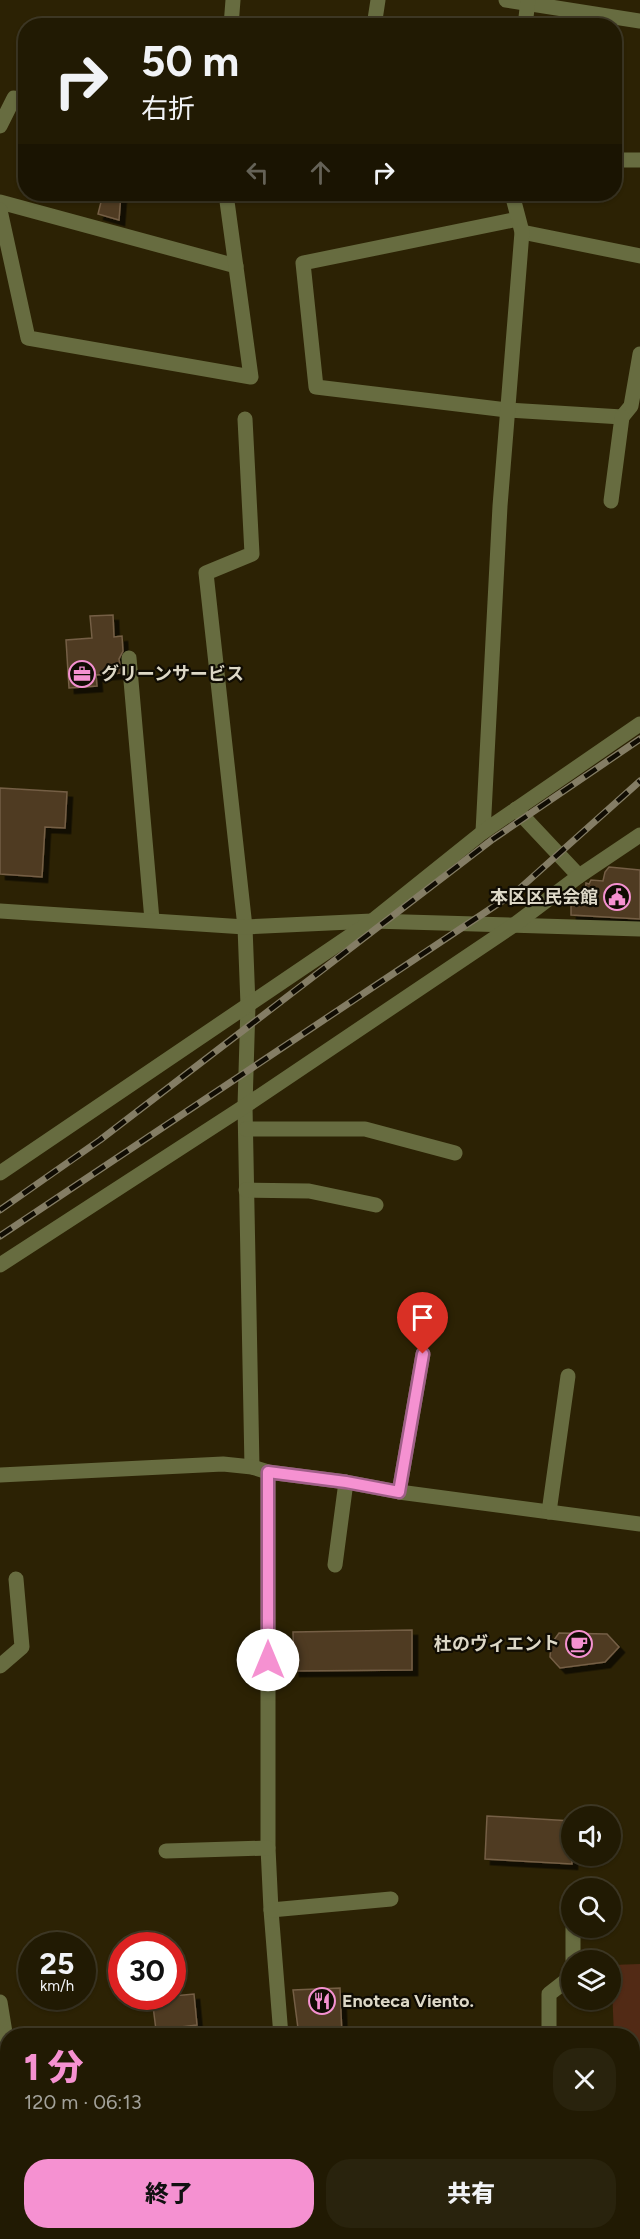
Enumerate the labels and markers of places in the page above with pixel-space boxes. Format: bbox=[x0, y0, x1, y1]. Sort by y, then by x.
office icon: グリーンサービス bbox=[67, 659, 97, 689]
place label: グリーンサービス bbox=[101, 663, 244, 685]
public building icon: 本区区民会館 bbox=[602, 882, 632, 912]
place label: 本区区民会館 bbox=[490, 886, 598, 908]
pin bbox=[397, 1292, 448, 1354]
cafe icon: 杜のヴィエント bbox=[564, 1629, 594, 1659]
place label: 杜のヴィエント bbox=[434, 1633, 560, 1655]
restaurant icon: Enoteca Viento. bbox=[307, 1986, 337, 2016]
place label: Enoteca Viento. bbox=[342, 1990, 474, 2012]

